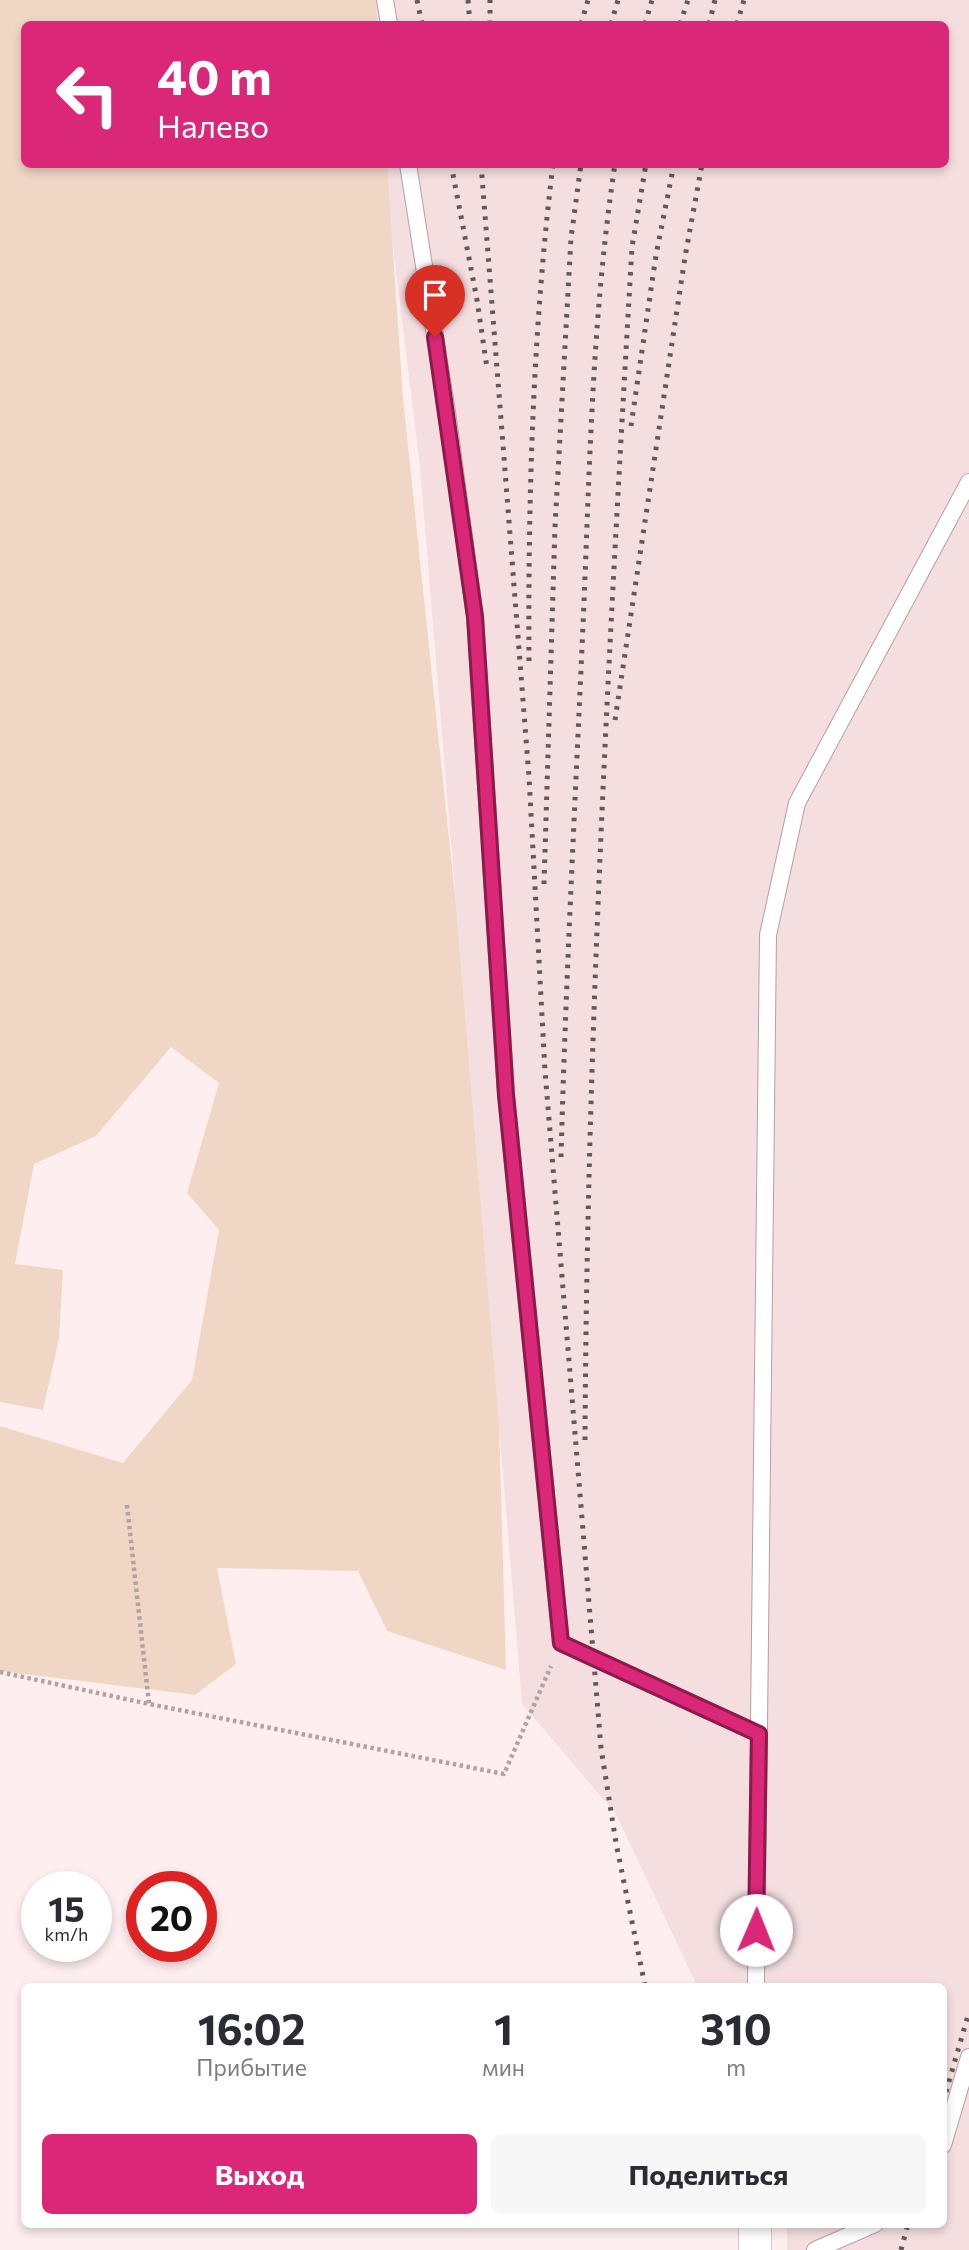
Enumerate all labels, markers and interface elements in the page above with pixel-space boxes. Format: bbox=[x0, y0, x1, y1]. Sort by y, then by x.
text: 40 m bbox=[157, 45, 272, 105]
icon: left bbox=[42, 49, 133, 140]
text: Налево bbox=[157, 105, 269, 145]
pin bbox=[405, 265, 465, 337]
icon: arrive bbox=[416, 276, 454, 314]
speed limit sign: 20 bbox=[126, 1871, 217, 1962]
text: 15 bbox=[48, 1886, 85, 1929]
position arrow bbox=[719, 1893, 793, 1967]
text: km/h bbox=[45, 1923, 88, 1945]
text: 16:02 bbox=[198, 2002, 305, 2054]
text: 1 bbox=[494, 2002, 513, 2054]
text: 310 bbox=[700, 2002, 772, 2054]
text: Прибытие bbox=[196, 2053, 307, 2081]
text: мин bbox=[482, 2053, 525, 2081]
text: m bbox=[726, 2053, 746, 2081]
button: Выход bbox=[42, 2134, 477, 2214]
button: Поделиться bbox=[491, 2134, 926, 2214]

